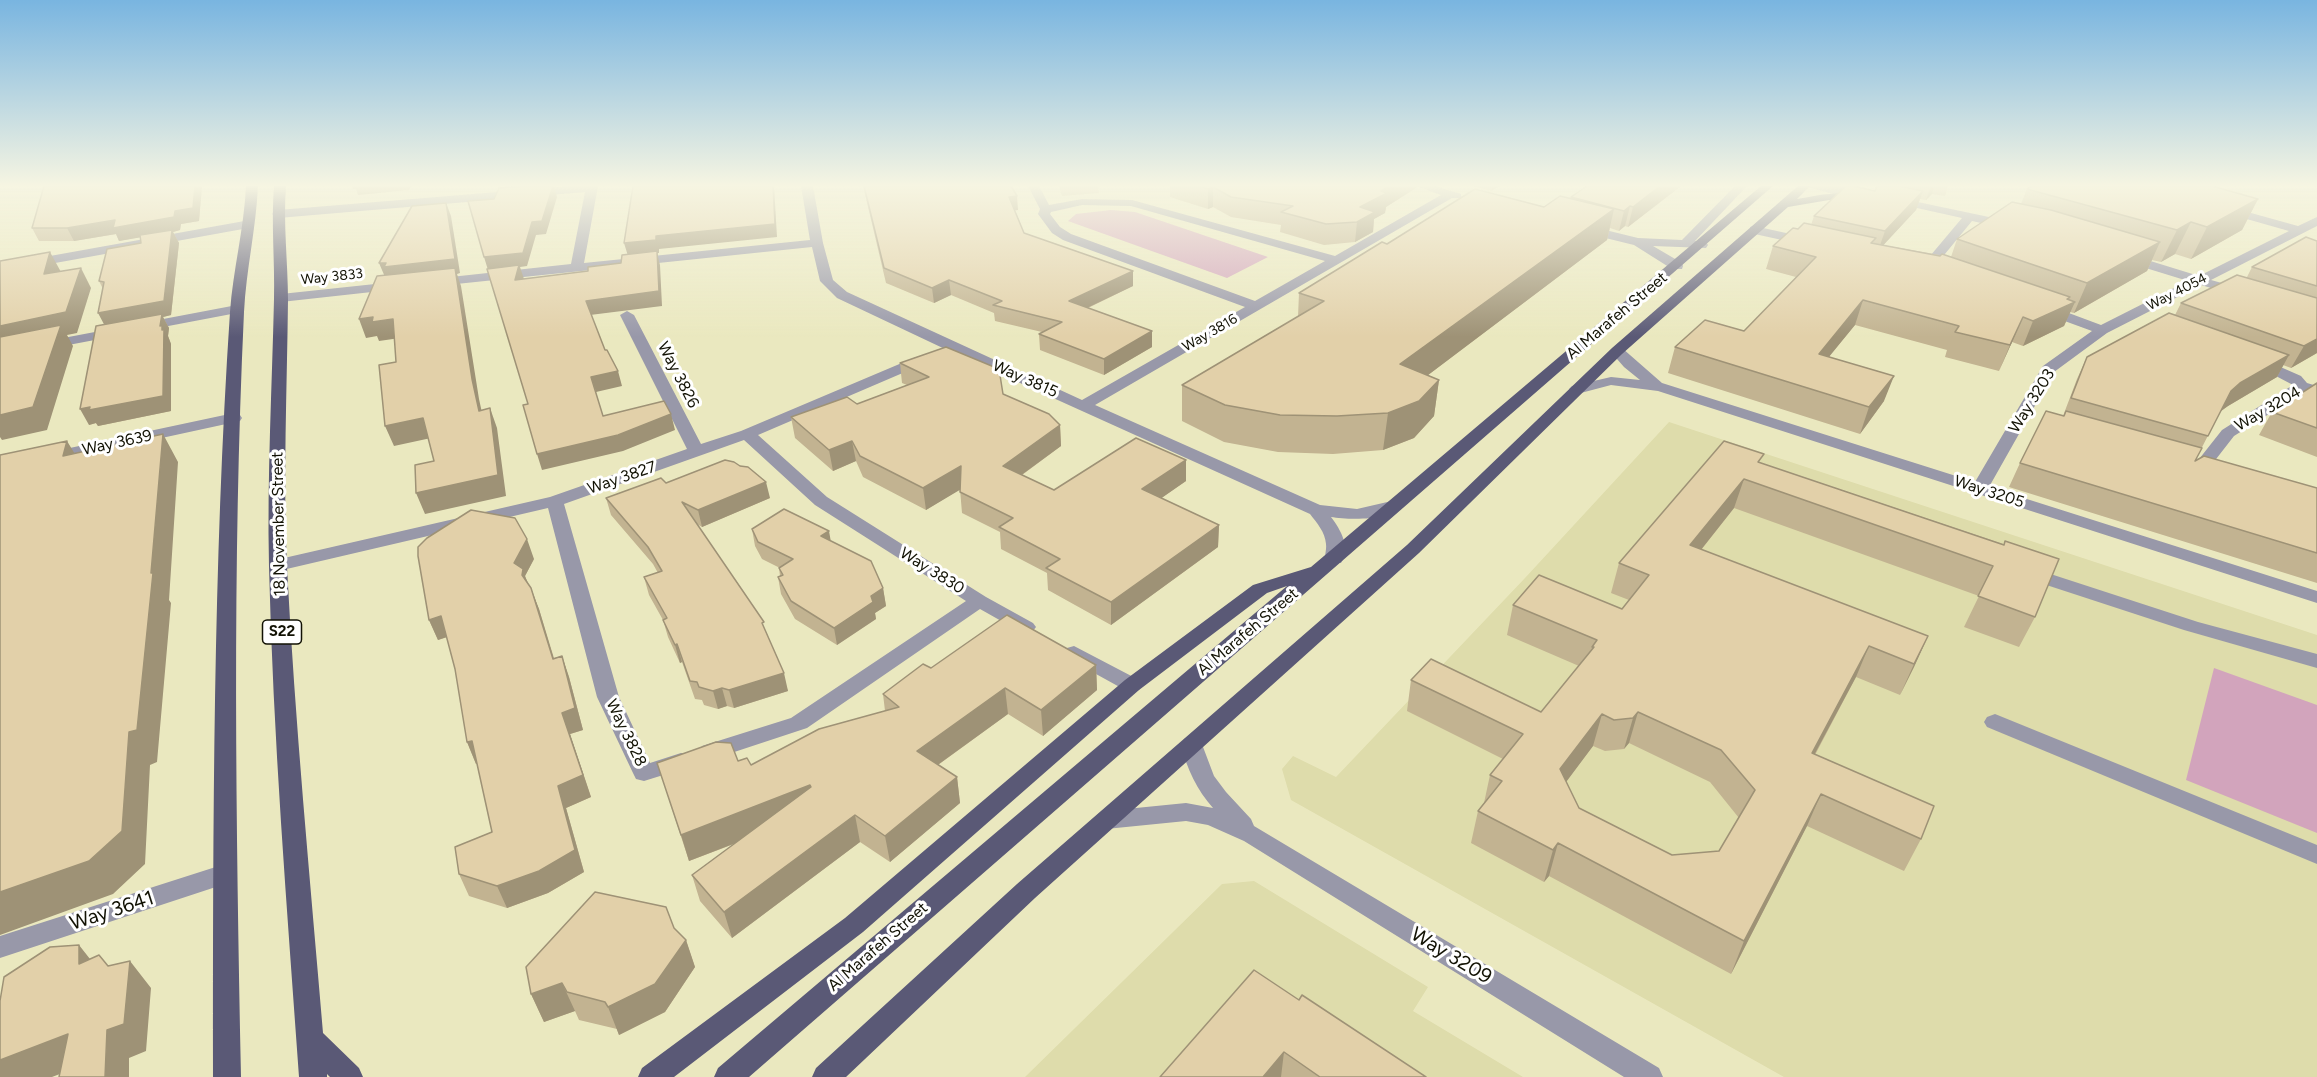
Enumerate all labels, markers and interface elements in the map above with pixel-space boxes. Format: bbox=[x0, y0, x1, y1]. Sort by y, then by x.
street label: Way 3833 bbox=[300, 265, 364, 289]
street label: Al Marafeh Street bbox=[1563, 268, 1671, 364]
street label: Way 4054 bbox=[2144, 270, 2210, 314]
street label: Way 3816 bbox=[1180, 311, 1240, 355]
street label: Way 3826 bbox=[653, 339, 703, 411]
street label: Way 3815 bbox=[989, 356, 1061, 402]
street label: Way 3203 bbox=[2005, 365, 2059, 437]
street label: Way 3204 bbox=[2232, 382, 2304, 436]
street label: Way 3639 bbox=[80, 426, 154, 460]
street label: 18 November Street bbox=[268, 452, 290, 596]
street label: Way 3827 bbox=[585, 457, 659, 499]
street label: Way 3205 bbox=[1952, 472, 2026, 512]
street label: Way 3830 bbox=[896, 544, 968, 598]
street label: Al Marafeh Street bbox=[1194, 584, 1302, 680]
road number: S22 bbox=[262, 620, 302, 644]
street label: Way 3828 bbox=[601, 696, 651, 770]
street label: Way 3641 bbox=[67, 886, 157, 936]
street label: Al Marafeh Street bbox=[824, 898, 932, 996]
street label: Way 3209 bbox=[1406, 923, 1496, 989]

